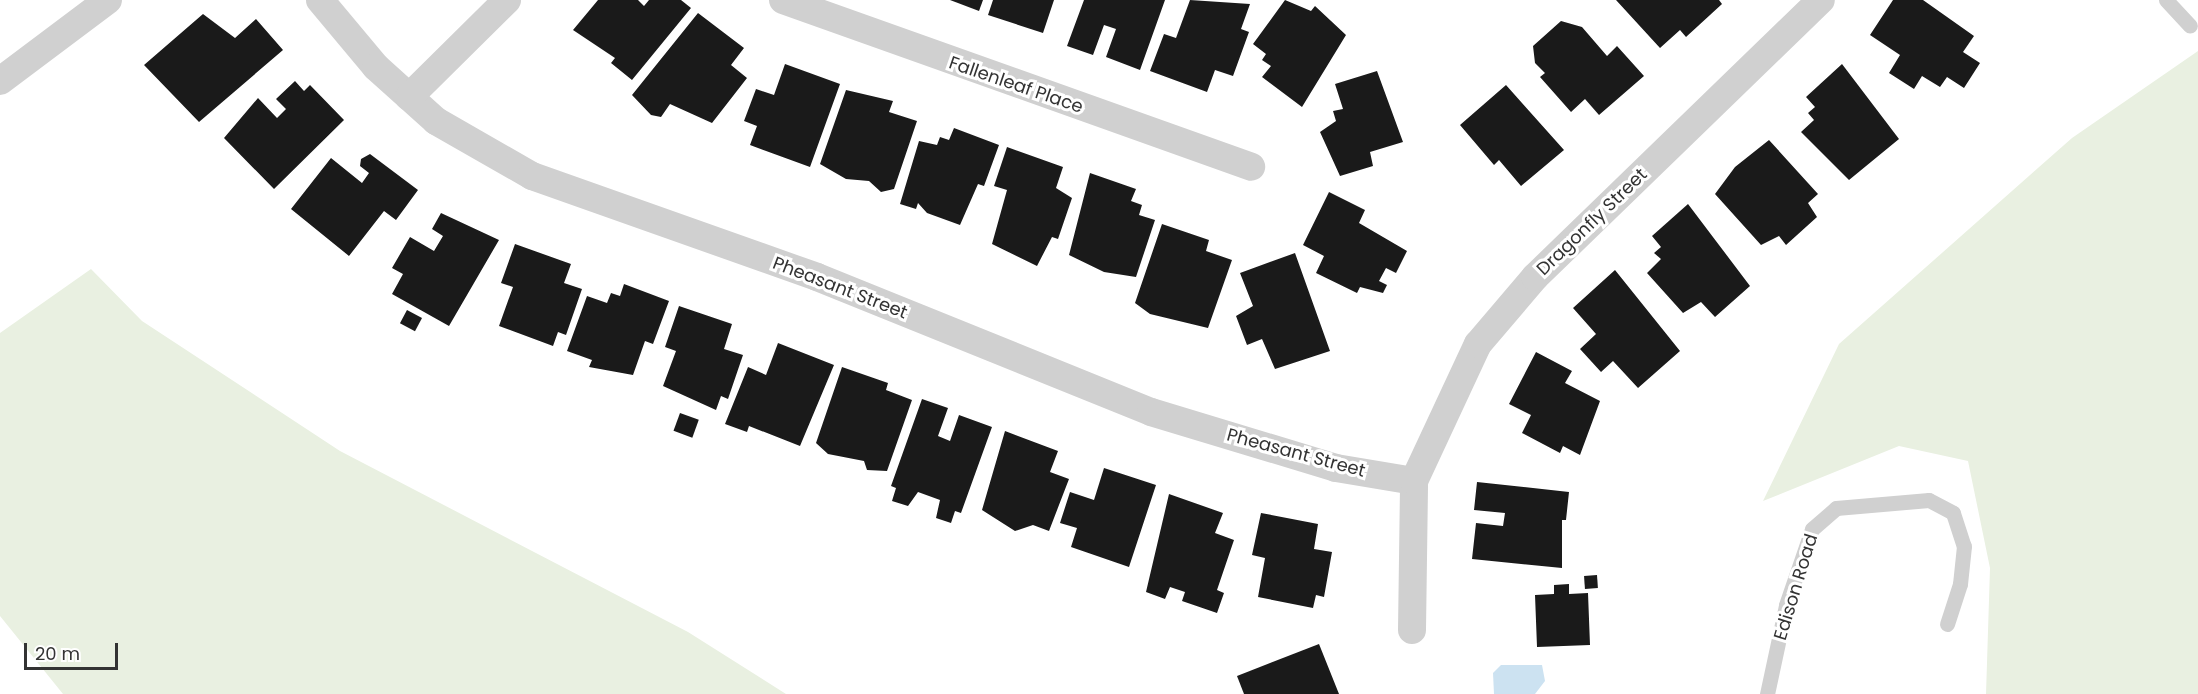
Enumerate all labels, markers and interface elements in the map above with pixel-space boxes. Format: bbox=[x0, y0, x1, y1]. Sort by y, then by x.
street label: Fallenleaf Place bbox=[946, 52, 1086, 118]
street label: Dragonfly Street bbox=[1532, 164, 1652, 280]
street label: Pheasant Street bbox=[770, 252, 910, 324]
street label: Pheasant Street bbox=[1224, 424, 1368, 482]
street label: Edison Road bbox=[1770, 531, 1822, 643]
scale bar bbox=[27, 631, 122, 669]
text: 20 m bbox=[35, 641, 80, 666]

